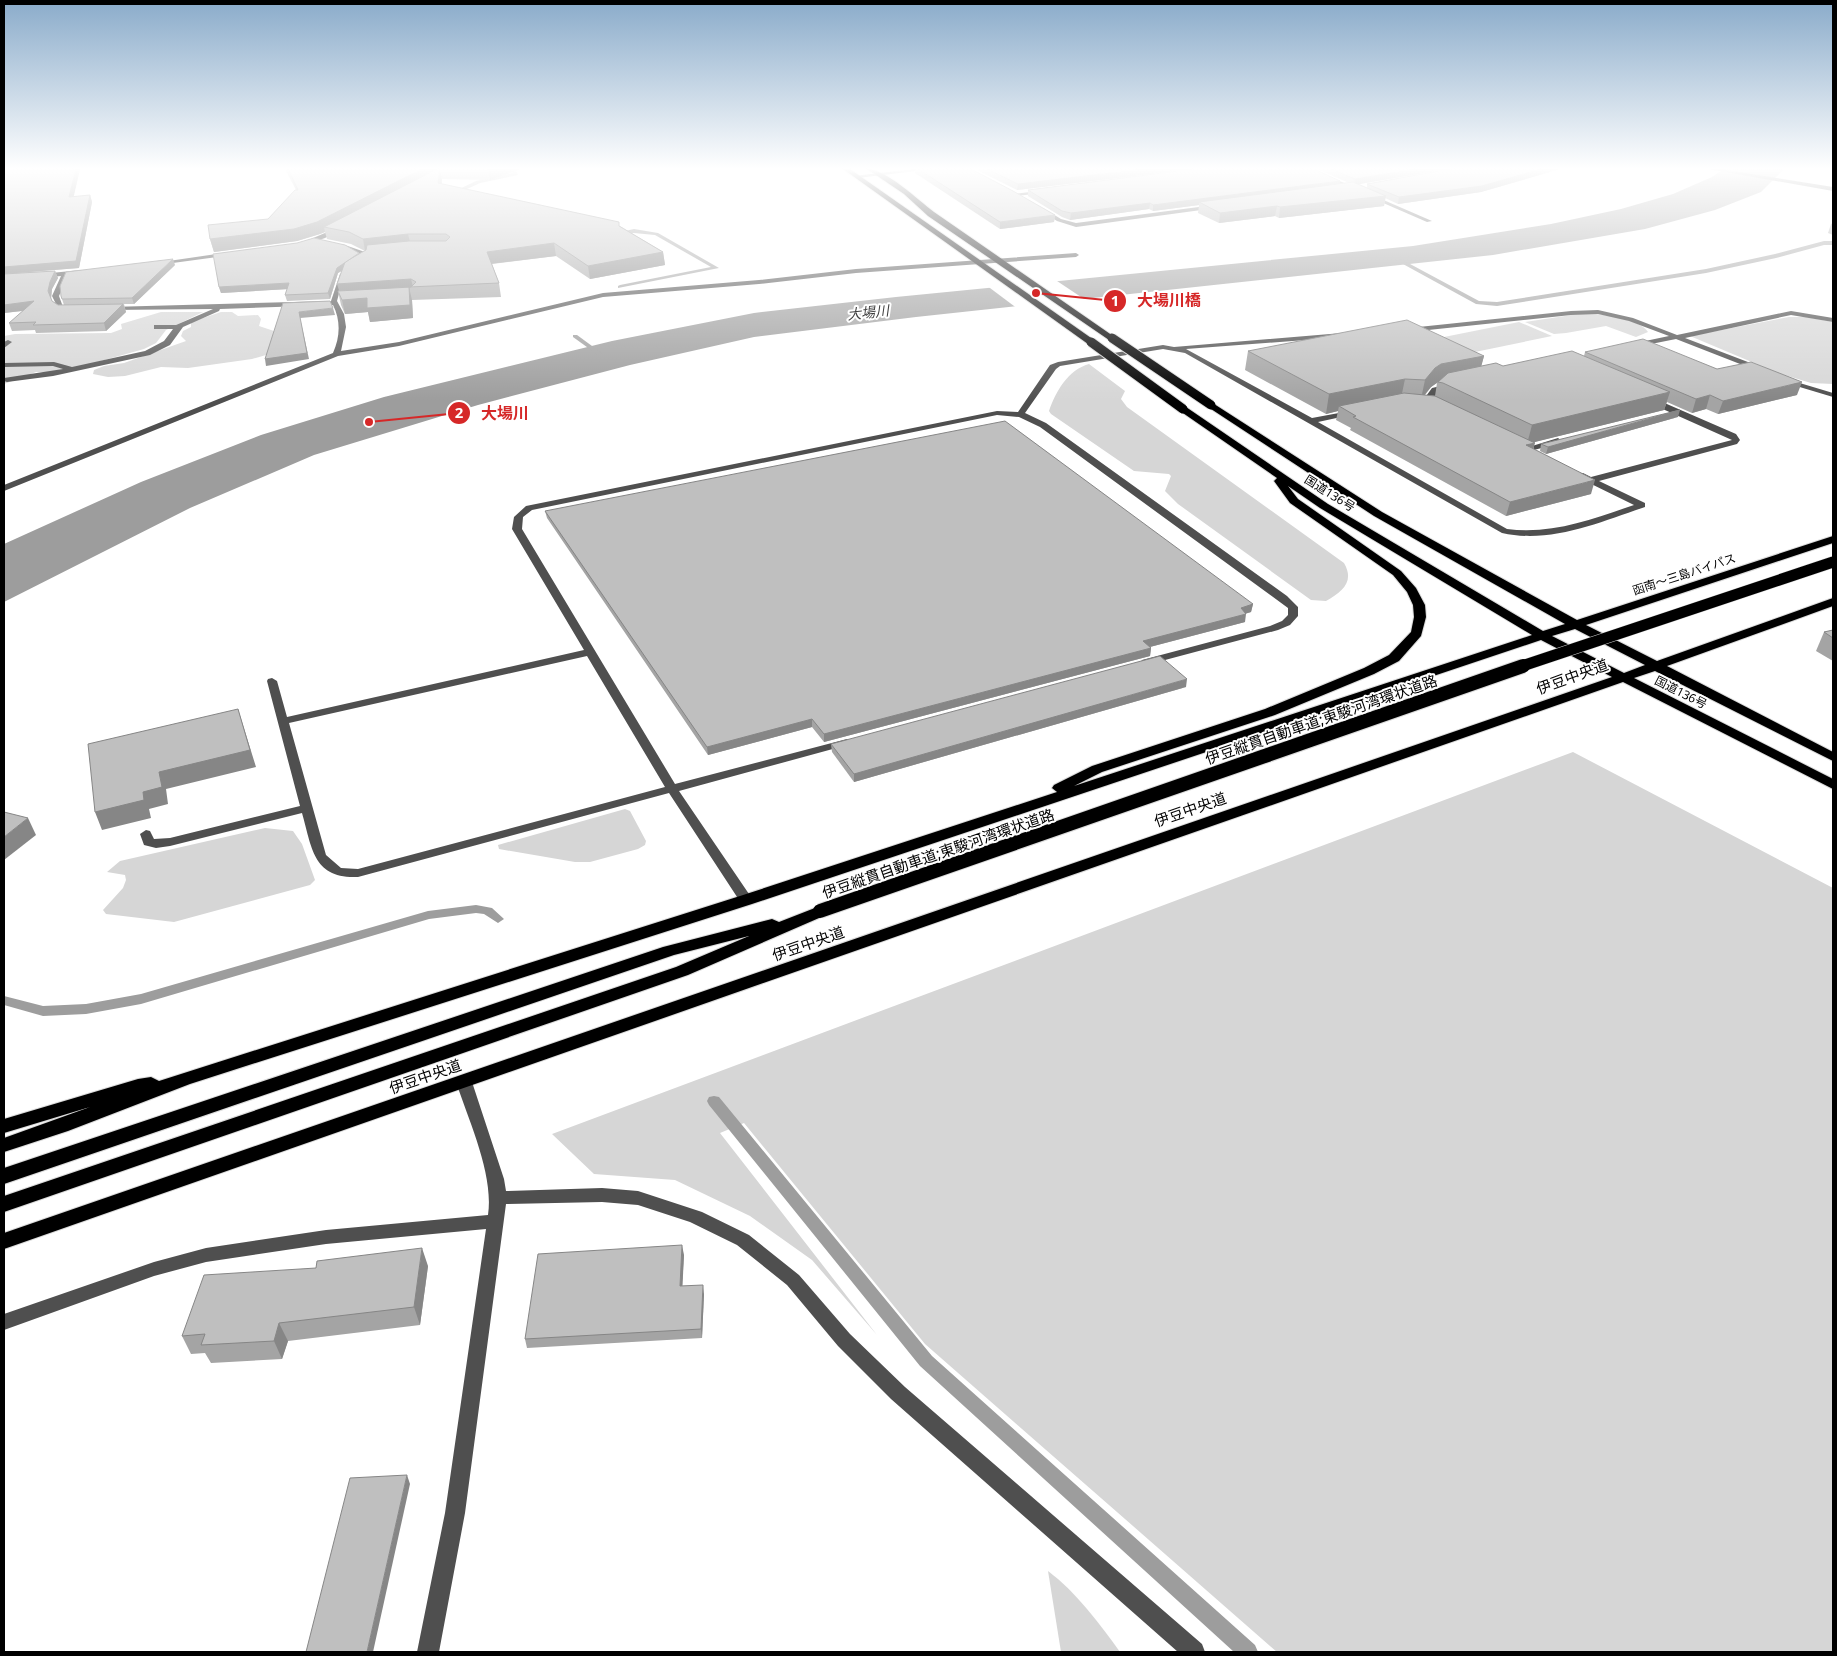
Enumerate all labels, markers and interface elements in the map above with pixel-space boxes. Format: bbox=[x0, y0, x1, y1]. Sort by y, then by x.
callout: 大場川橋 bbox=[1102, 285, 1211, 316]
text: 大場川橋 bbox=[1137, 289, 1201, 311]
text: 1 bbox=[1111, 290, 1119, 310]
water label: 大場川 bbox=[846, 300, 892, 324]
callout: 大場川 bbox=[446, 398, 539, 429]
text: 2 bbox=[455, 402, 464, 422]
text: 大場川 bbox=[481, 402, 529, 424]
street label: 国道136号 bbox=[1301, 471, 1359, 515]
street label: 函南～三島バイパス bbox=[1630, 549, 1738, 599]
street label: 伊豆中央道 bbox=[1533, 654, 1611, 698]
street label: 伊豆縦貫自動車道;東駿河湾環状道路 bbox=[1202, 670, 1440, 768]
street label: 国道136号 bbox=[1652, 672, 1710, 712]
street label: 伊豆中央道 bbox=[1151, 787, 1229, 831]
street label: 伊豆縦貫自動車道;東駿河湾環状道路 bbox=[819, 804, 1057, 902]
street label: 伊豆中央道 bbox=[769, 921, 847, 965]
street label: 伊豆中央道 bbox=[386, 1054, 464, 1098]

